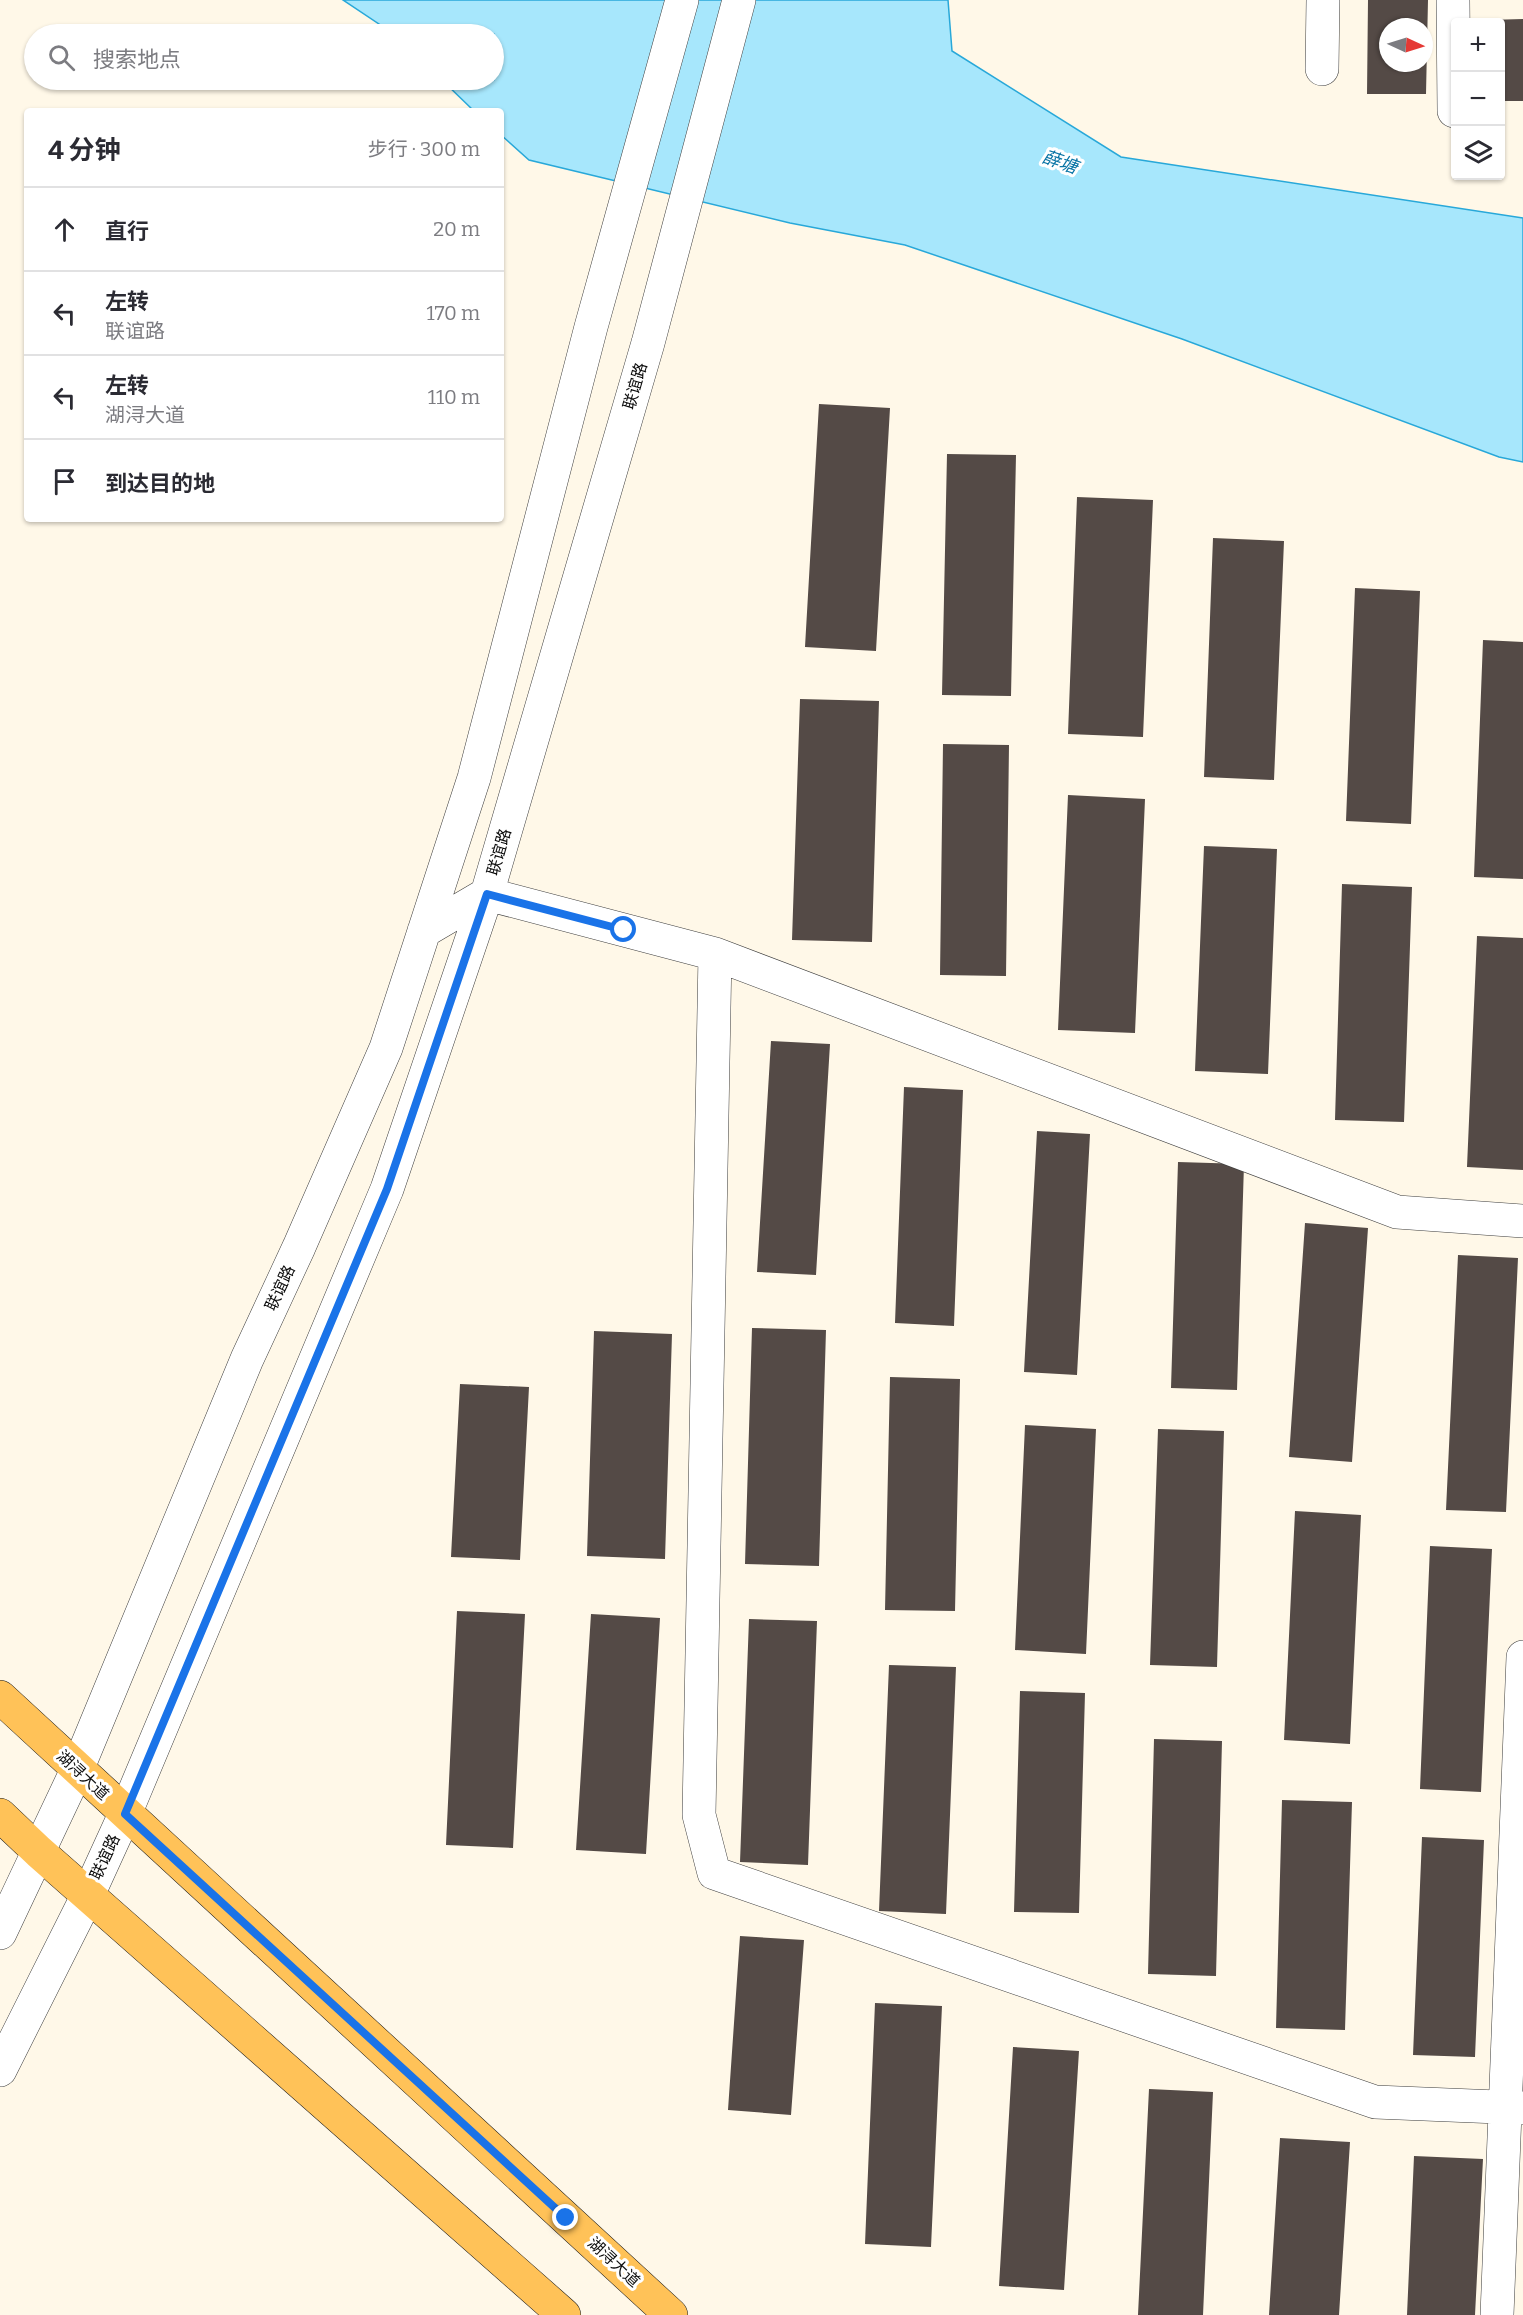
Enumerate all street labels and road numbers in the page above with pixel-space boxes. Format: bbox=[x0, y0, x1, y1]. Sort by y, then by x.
street label: 联谊路 bbox=[619, 360, 651, 412]
street label: 联谊路 bbox=[483, 826, 515, 878]
street label: 联谊路 bbox=[261, 1262, 299, 1314]
street label: 湖浔大道 bbox=[53, 1746, 113, 1804]
street label: 联谊路 bbox=[86, 1831, 124, 1883]
street label: 湖浔大道 bbox=[584, 2233, 644, 2291]

